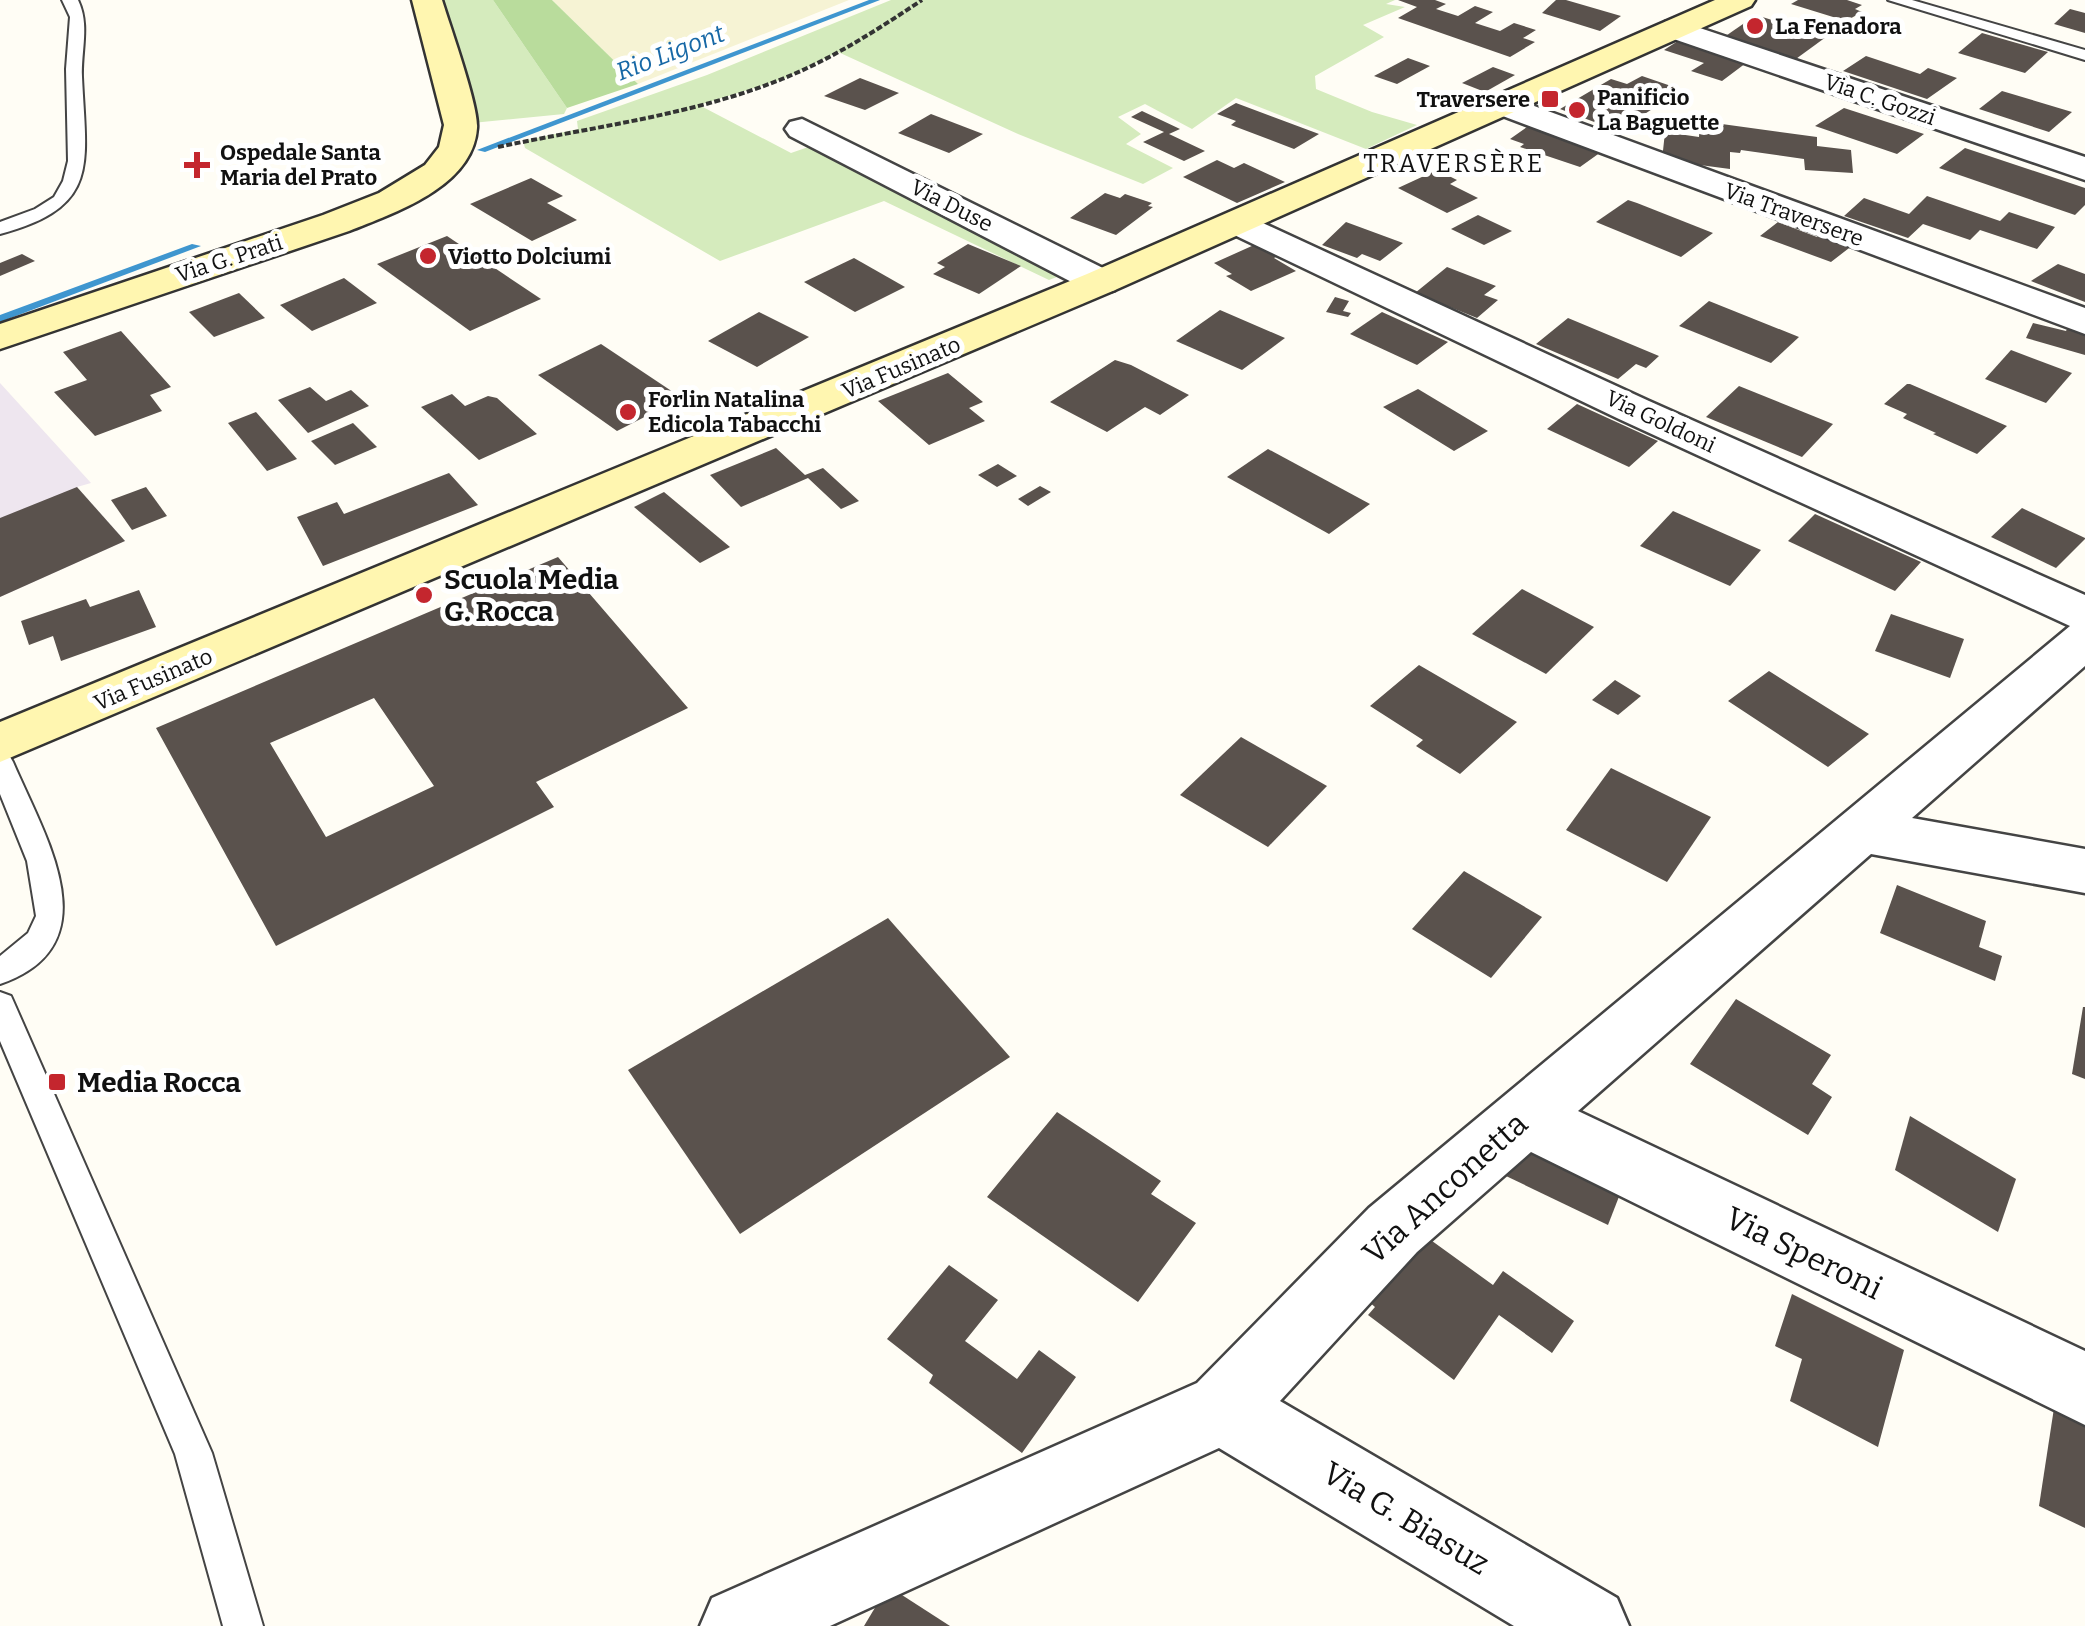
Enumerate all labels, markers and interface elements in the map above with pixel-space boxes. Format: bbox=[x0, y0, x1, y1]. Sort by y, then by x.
place label: La Fenadora bbox=[1775, 13, 1902, 40]
marker: La Fenadora bbox=[1744, 15, 1766, 37]
water label: Rio Ligont bbox=[612, 18, 730, 87]
street label: Via C. Gozzi bbox=[1820, 68, 1940, 131]
place label: Panificio La Baguette bbox=[1597, 84, 1719, 136]
place label: Traversere bbox=[1416, 86, 1530, 113]
marker: Traversere bbox=[1539, 88, 1561, 110]
marker: Panificio La Baguette bbox=[1566, 99, 1588, 121]
place label: Ospedale Santa Maria del Prato bbox=[220, 139, 382, 191]
district label: TRAVERSÈRE bbox=[1363, 148, 1545, 179]
marker: Ospedale Santa Maria del Prato bbox=[184, 152, 210, 178]
street label: Via Duse bbox=[906, 173, 997, 238]
street label: Via Traversere bbox=[1720, 177, 1867, 252]
street label: Via G. Prati bbox=[172, 228, 286, 288]
place label: Viotto Dolciumi bbox=[448, 243, 611, 270]
marker: Viotto Dolciumi bbox=[417, 245, 439, 267]
street label: Via Fusinato bbox=[838, 330, 964, 405]
street label: Via Goldoni bbox=[1601, 384, 1720, 459]
place label: Forlin Natalina Edicola Tabacchi bbox=[648, 386, 821, 438]
marker: Forlin Natalina Edicola Tabacchi bbox=[617, 401, 639, 423]
place label: Scuola Media G. Rocca bbox=[444, 563, 619, 628]
marker: Scuola Media G. Rocca bbox=[413, 584, 435, 606]
street label: Via Fusinato bbox=[90, 642, 216, 717]
place label: Media Rocca bbox=[77, 1066, 241, 1099]
marker: Media Rocca bbox=[46, 1071, 68, 1093]
street label: Via Anconetta bbox=[1355, 1104, 1535, 1272]
street label: Via Speroni bbox=[1719, 1199, 1889, 1307]
street label: Via G. Biasuz bbox=[1316, 1453, 1496, 1583]

